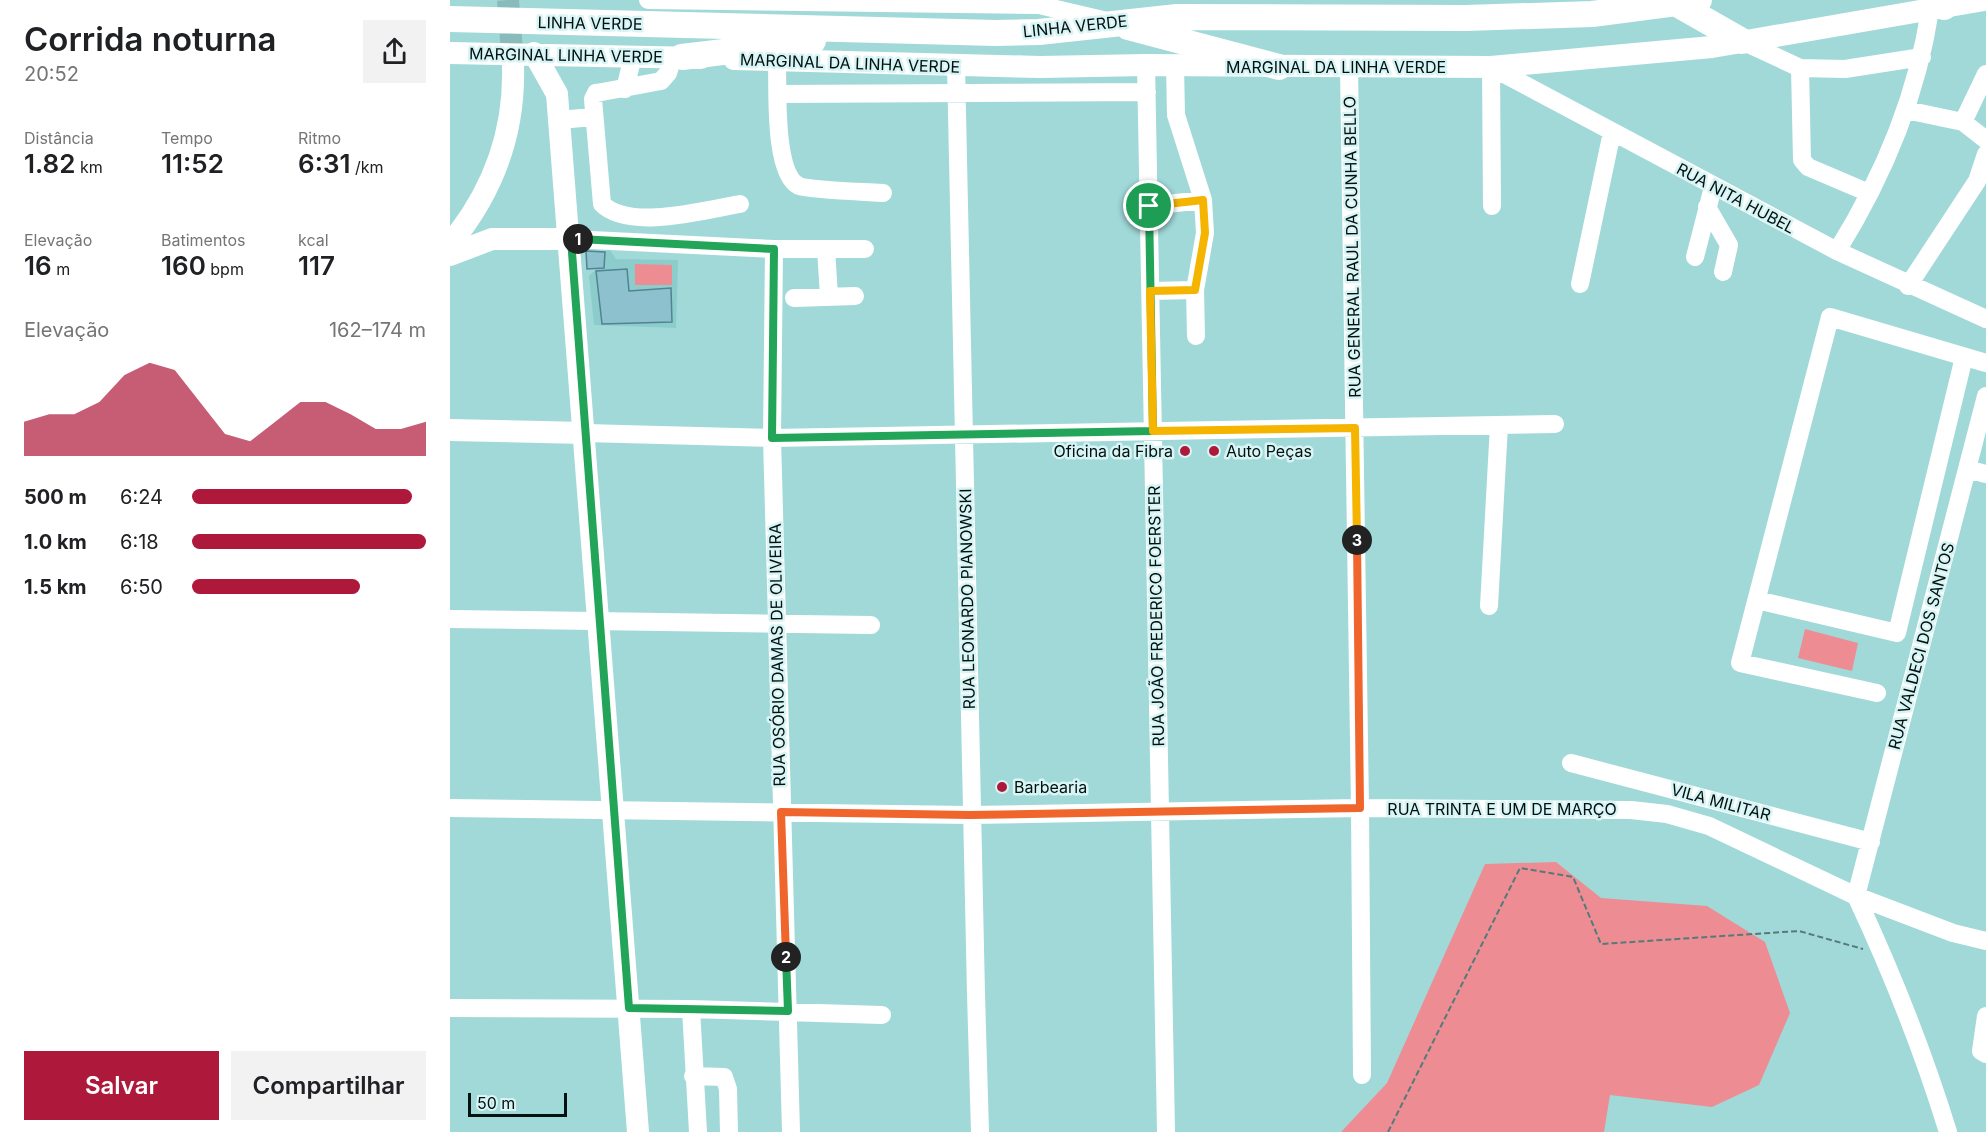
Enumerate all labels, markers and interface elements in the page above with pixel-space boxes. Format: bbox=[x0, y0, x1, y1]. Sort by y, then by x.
street label: LINHA VERDE bbox=[1022, 11, 1128, 41]
street label: LINHA VERDE bbox=[537, 12, 643, 34]
text: Corrida noturna bbox=[24, 19, 276, 59]
button: share bbox=[363, 20, 426, 83]
street label: MARGINAL LINHA VERDE bbox=[469, 43, 663, 67]
street label: MARGINAL DA LINHA VERDE bbox=[740, 49, 960, 77]
street label: MARGINAL DA LINHA VERDE bbox=[1226, 57, 1446, 77]
text: 20:52 bbox=[24, 62, 79, 86]
street label: RUA GENERAL RAUL DA CUNHA BELLO bbox=[1339, 96, 1365, 398]
text: Distância bbox=[24, 128, 94, 148]
text: Tempo bbox=[161, 128, 213, 148]
text: Ritmo bbox=[298, 128, 341, 148]
text: 1.82 bbox=[24, 148, 75, 179]
text: 11:52 bbox=[161, 148, 224, 179]
text: 6:31 bbox=[298, 148, 350, 179]
text: km bbox=[75, 157, 103, 177]
text: /km bbox=[350, 157, 384, 177]
street label: RUA NITA HUBEL bbox=[1673, 158, 1799, 238]
pin bbox=[1123, 180, 1174, 231]
icon: arrive bbox=[1132, 189, 1165, 222]
pin: 1 bbox=[563, 224, 593, 254]
text: 1 bbox=[575, 229, 581, 249]
text: Elevação bbox=[24, 230, 92, 250]
text: Batimentos bbox=[161, 230, 245, 250]
text: kcal bbox=[298, 230, 329, 250]
text: 16 bbox=[24, 250, 52, 281]
text: 160 bbox=[161, 250, 206, 281]
text: 117 bbox=[298, 250, 335, 281]
text: m bbox=[52, 259, 70, 279]
text: bpm bbox=[206, 259, 244, 279]
text: Elevação bbox=[24, 318, 109, 342]
text: 162–174 m bbox=[329, 318, 426, 342]
place label: Oficina da Fibra bbox=[1054, 441, 1173, 461]
place label: Auto Peças bbox=[1226, 441, 1312, 461]
marker: Oficina da Fibra bbox=[1178, 444, 1192, 458]
marker: Auto Peças bbox=[1207, 444, 1221, 458]
text: 500 m bbox=[24, 485, 87, 509]
text: 6:24 bbox=[120, 485, 163, 509]
street label: RUA JOÃO FREDERICO FOERSTER bbox=[1144, 485, 1168, 747]
street label: RUA LEONARDO PIANOWSKI bbox=[955, 488, 979, 710]
street label: RUA OSÓRIO DAMAS DE OLIVEIRA bbox=[765, 523, 789, 787]
pin: 3 bbox=[1342, 525, 1372, 555]
text: 1.0 km bbox=[24, 530, 87, 554]
text: 6:18 bbox=[120, 530, 159, 554]
text: 3 bbox=[1352, 530, 1362, 550]
street label: RUA VALDECI DOS SANTOS bbox=[1884, 540, 1958, 752]
text: 1.5 km bbox=[24, 575, 87, 599]
text: 6:50 bbox=[120, 575, 163, 599]
place label: Barbearia bbox=[1014, 777, 1087, 797]
street label: VILA MILITAR bbox=[1669, 779, 1773, 825]
marker: Barbearia bbox=[995, 780, 1009, 794]
street label: RUA TRINTA E UM DE MARÇO bbox=[1387, 799, 1617, 819]
pin: 2 bbox=[771, 942, 801, 972]
text: 2 bbox=[781, 947, 791, 967]
button: Salvar bbox=[24, 1051, 219, 1120]
button: Compartilhar bbox=[231, 1051, 426, 1120]
scale bar bbox=[468, 1090, 567, 1118]
text: 50 m bbox=[477, 1093, 515, 1113]

